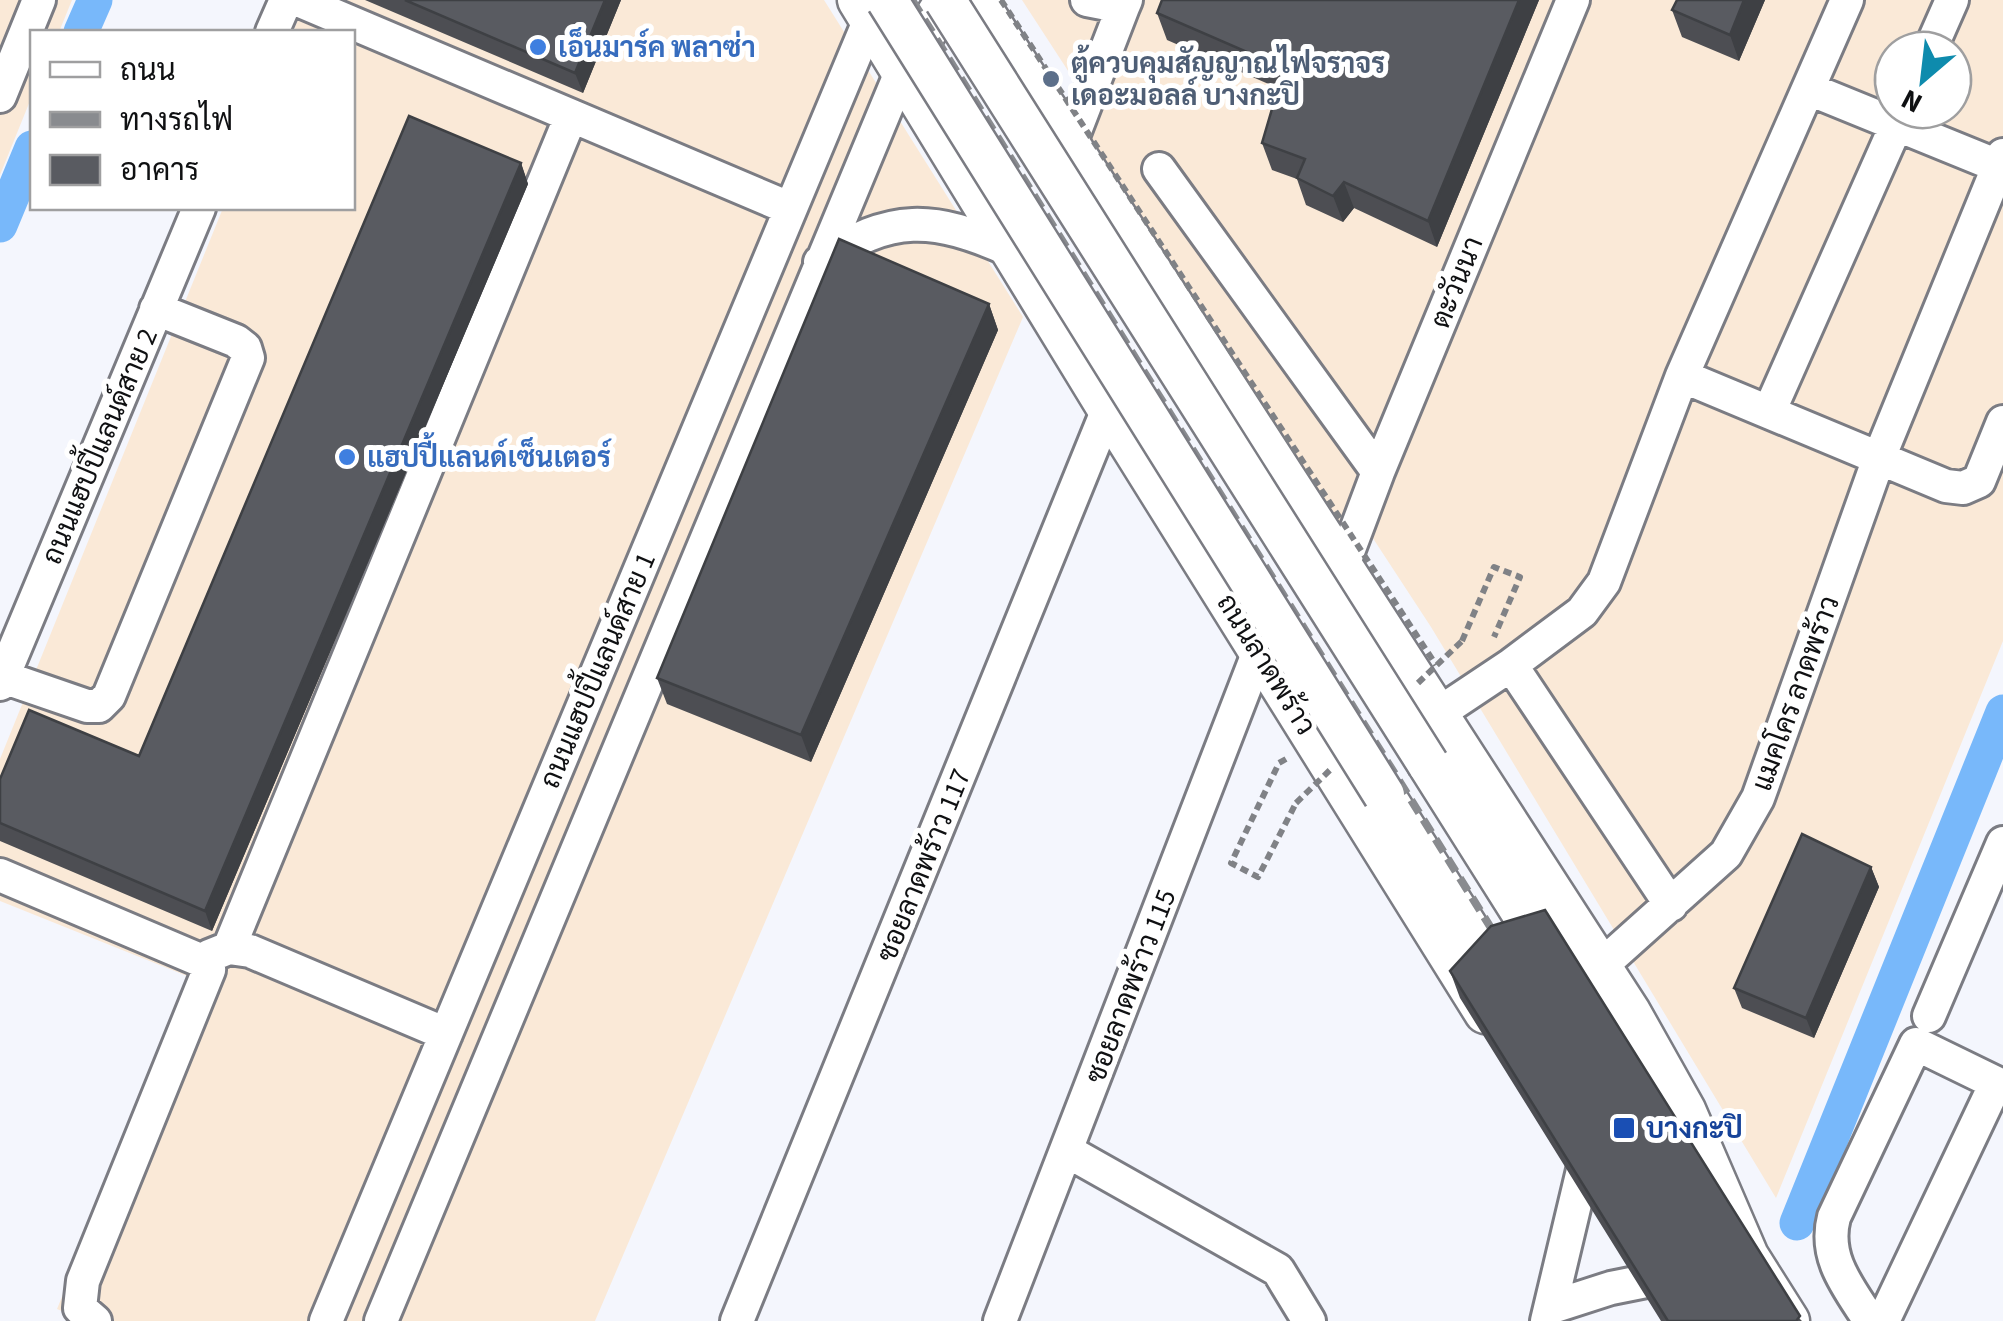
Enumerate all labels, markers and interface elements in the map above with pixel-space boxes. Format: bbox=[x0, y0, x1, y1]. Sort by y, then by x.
place label: เอ็นมาร์ค พลาซ่า bbox=[558, 27, 756, 68]
legend bbox=[30, 30, 355, 210]
north arrow bbox=[1873, 30, 1973, 130]
marker: เอ็นมาร์ค พลาซ่า bbox=[527, 36, 549, 58]
place label: ตู้ควบคุมสัญญาณไฟจราจร เดอะมอลล์ บางกะปิ bbox=[1071, 44, 1385, 116]
text: ถนน bbox=[120, 49, 176, 92]
marker: ตู้ควบคุมสัญญาณไฟจราจร เดอะมอลล์ บางกะปิ bbox=[1040, 68, 1062, 90]
text: N bbox=[1894, 79, 1929, 123]
text: ทางรถไฟ bbox=[120, 99, 233, 142]
text: อาคาร bbox=[120, 149, 199, 192]
street label: ตะวันนา bbox=[1420, 231, 1493, 334]
street label: ถนนแฮปปี้แลนด์สาย 2 bbox=[28, 320, 168, 571]
place label: แฮปปี้แลนด์เซ็นเตอร์ bbox=[367, 431, 613, 478]
marker: แฮปปี้แลนด์เซ็นเตอร์ bbox=[336, 446, 358, 468]
street label: ถนนแฮปปี้แลนด์สาย 1 bbox=[526, 544, 666, 795]
street label: ถนนลาดพร้าว bbox=[1207, 586, 1325, 743]
street label: แมคโคร ลาดพร้าว bbox=[1742, 590, 1850, 796]
street label: ซอยลาดพร้าว 117 bbox=[867, 763, 981, 968]
street label: ซอยลาดพร้าว 115 bbox=[1076, 883, 1186, 1089]
place label: บางกะปิ bbox=[1646, 1109, 1743, 1149]
marker: บางกะปิ bbox=[1611, 1115, 1637, 1141]

